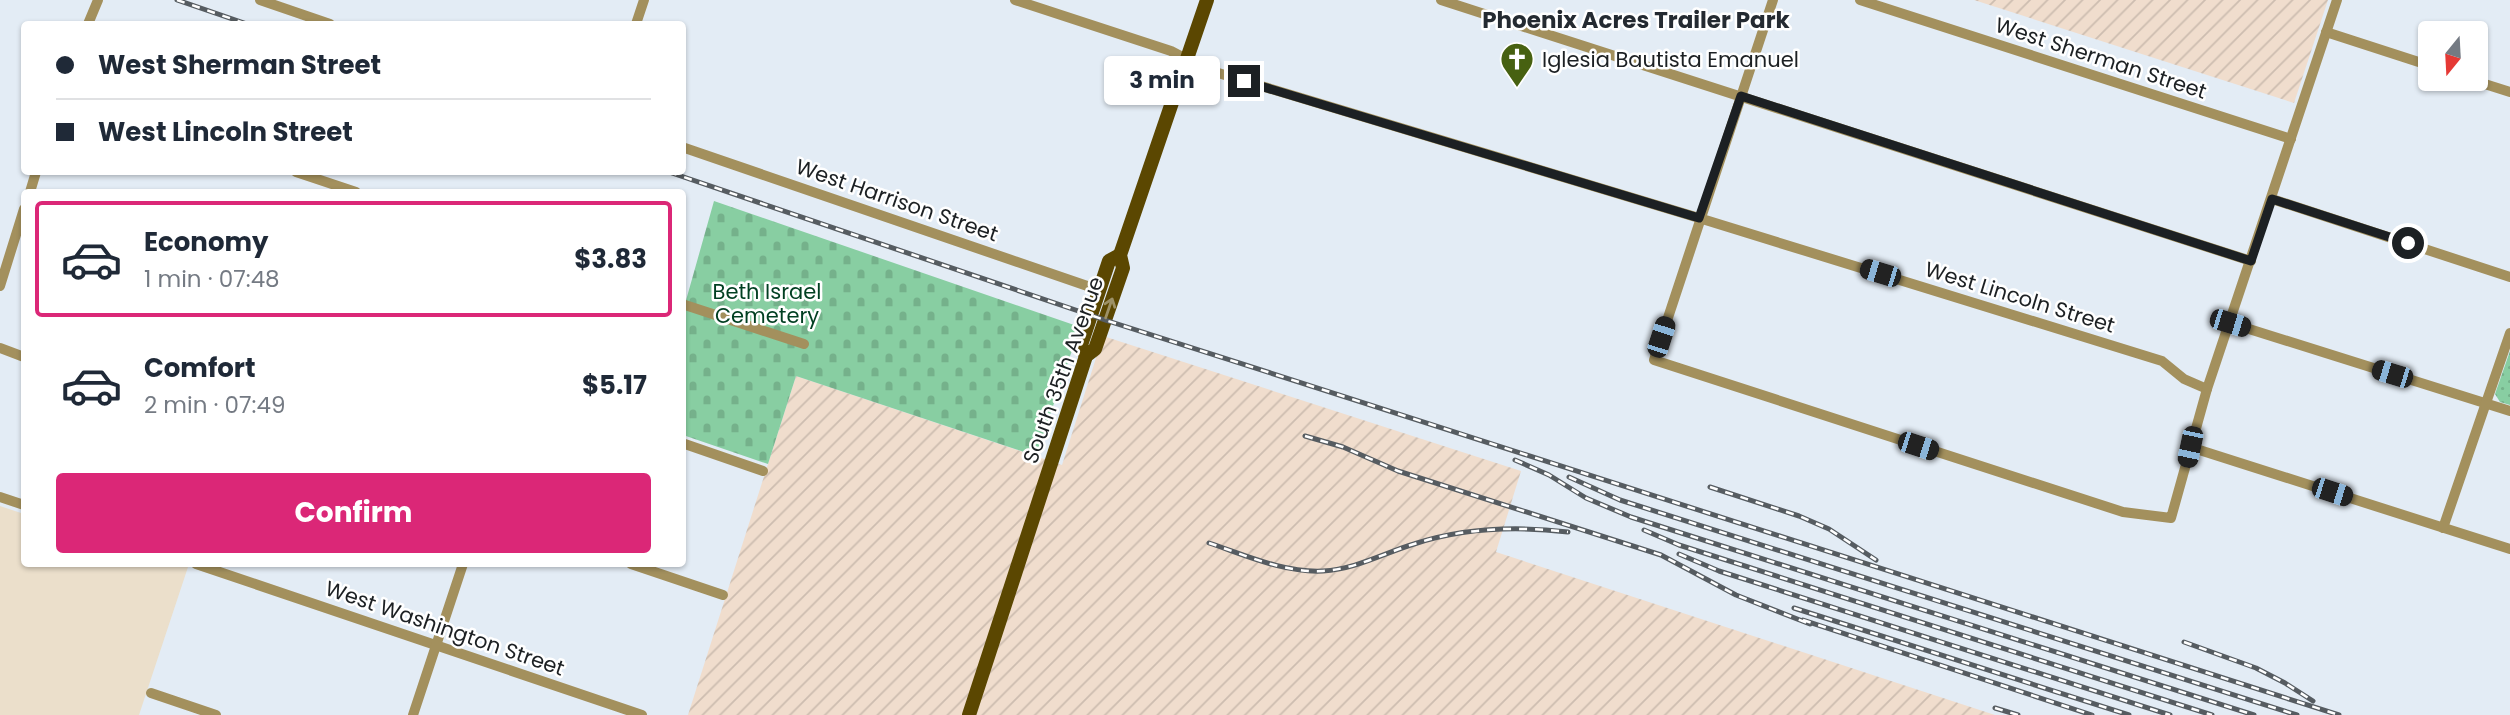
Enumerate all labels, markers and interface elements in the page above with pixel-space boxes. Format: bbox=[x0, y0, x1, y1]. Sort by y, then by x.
district label: Phoenix Acres Trailer Park bbox=[1482, 4, 1791, 36]
street label: West Sherman Street bbox=[1992, 10, 2210, 106]
north arrow bbox=[2418, 21, 2488, 91]
map controls bbox=[2418, 21, 2488, 91]
church icon: Iglesia Bautista Emanuel bbox=[1498, 40, 1536, 89]
place label: Iglesia Bautista Emanuel bbox=[1542, 45, 1799, 74]
text: West Sherman Street bbox=[98, 47, 381, 83]
callout: 3 min bbox=[1104, 56, 1220, 106]
text: 3 min bbox=[1129, 64, 1195, 96]
route end bbox=[1228, 65, 1260, 97]
text: West Lincoln Street bbox=[98, 114, 353, 150]
street label: West Harrison Street bbox=[792, 152, 1002, 248]
text: Economy bbox=[144, 224, 268, 260]
route start bbox=[2392, 227, 2424, 259]
icon: car bbox=[60, 228, 123, 291]
text: $3.83 bbox=[574, 241, 647, 277]
street label: West Lincoln Street bbox=[1921, 254, 2119, 340]
car bbox=[1857, 257, 1904, 289]
text: 1 min · 07:48 bbox=[144, 263, 280, 295]
street label: South 35th Avenue bbox=[1016, 272, 1110, 468]
park label: Beth Israel Cemetery bbox=[713, 277, 821, 330]
one-way arrow bbox=[1104, 297, 1116, 319]
car bbox=[2207, 307, 2254, 339]
car bbox=[1645, 314, 1678, 360]
text: Comfort bbox=[144, 350, 256, 386]
icon: car bbox=[60, 354, 123, 417]
car bbox=[2369, 358, 2416, 390]
text: $5.17 bbox=[582, 367, 647, 403]
text: 2 min · 07:49 bbox=[144, 389, 285, 421]
car bbox=[2176, 424, 2205, 470]
car bbox=[1895, 430, 1942, 462]
button: Confirm bbox=[56, 473, 651, 553]
car bbox=[2309, 476, 2356, 508]
street label: West Washington Street bbox=[321, 573, 569, 683]

